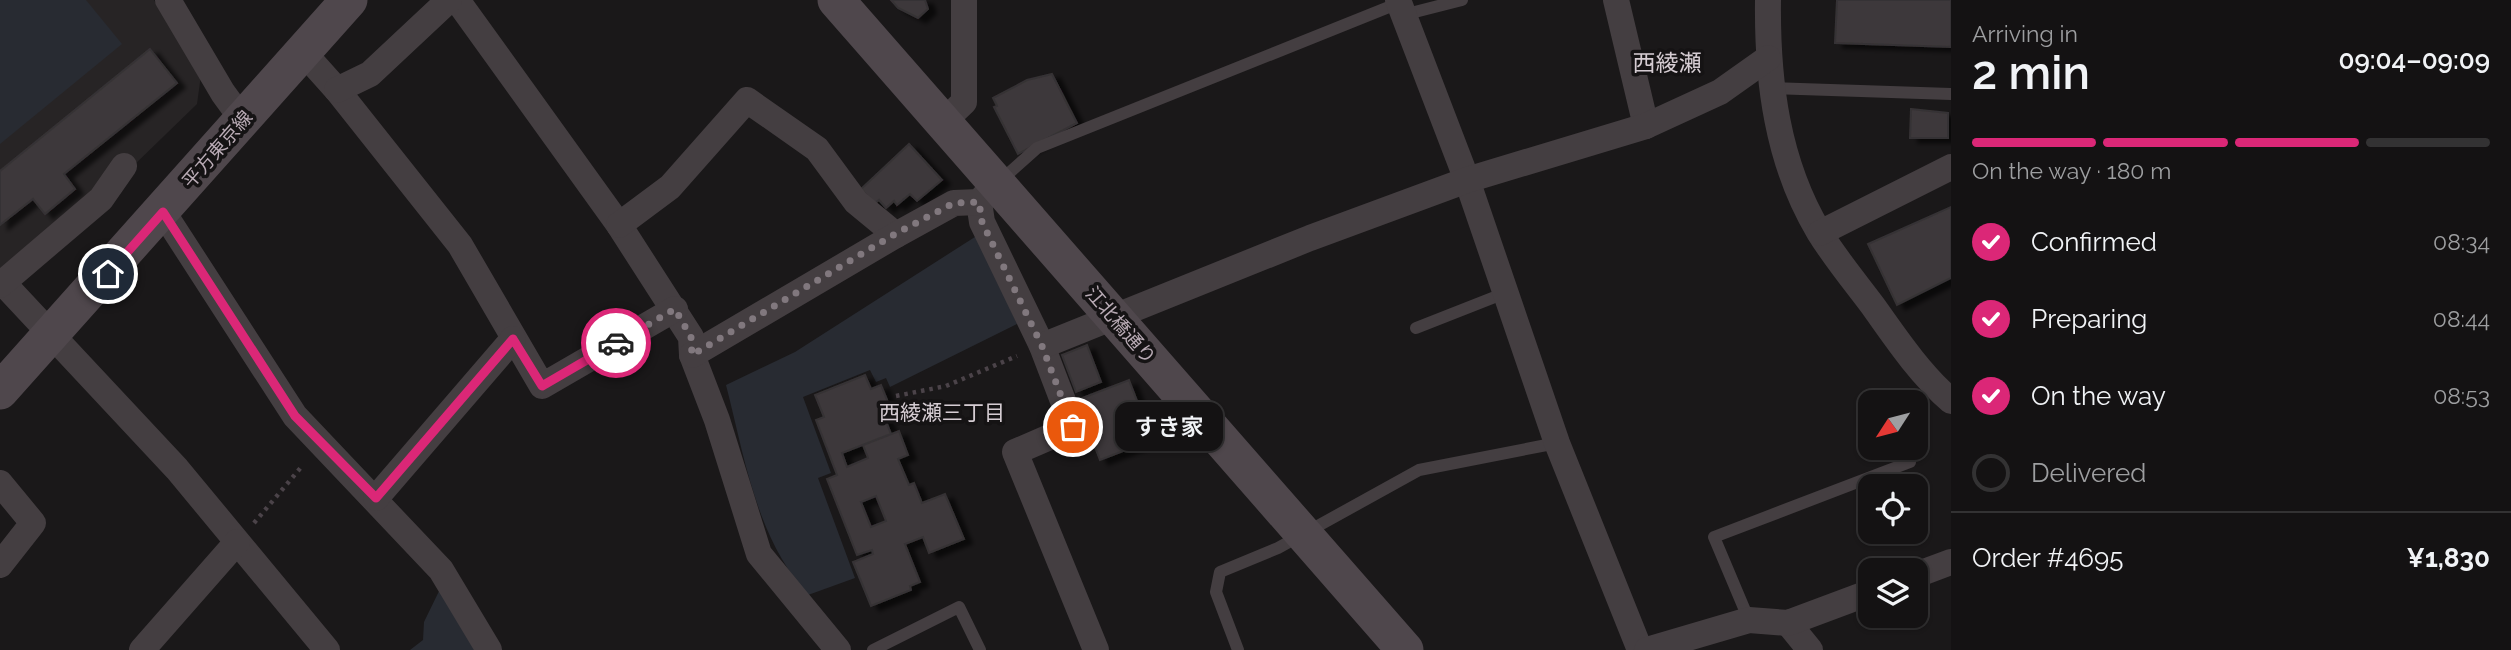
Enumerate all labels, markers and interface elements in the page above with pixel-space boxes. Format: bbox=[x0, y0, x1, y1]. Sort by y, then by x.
text: Arriving in bbox=[1972, 20, 2078, 47]
text: 09:04–09:09 bbox=[2339, 45, 2490, 75]
text: 2 min bbox=[1972, 46, 2090, 100]
district label: 西綾瀬 bbox=[1633, 49, 1702, 76]
street label: 平方東京線 bbox=[178, 106, 256, 192]
text: On the way · 180 m bbox=[1972, 157, 2171, 184]
icon: check bbox=[1972, 223, 2010, 261]
text: Confirmed bbox=[2031, 227, 2157, 257]
text: 08:34 bbox=[2433, 228, 2490, 255]
pin bbox=[78, 244, 138, 304]
icon: home bbox=[89, 255, 127, 293]
street label: 江北橋通り bbox=[1082, 282, 1160, 368]
icon: check bbox=[1972, 300, 2010, 338]
text: Preparing bbox=[2031, 304, 2147, 334]
text: 08:44 bbox=[2433, 305, 2490, 332]
courier bbox=[581, 308, 651, 378]
icon: car bbox=[597, 324, 635, 362]
icon: check bbox=[1972, 377, 2010, 415]
text: On the way bbox=[2031, 381, 2166, 411]
text: 08:53 bbox=[2433, 382, 2490, 409]
north arrow bbox=[1858, 390, 1928, 460]
map controls bbox=[1858, 390, 1928, 628]
pin bbox=[1043, 397, 1103, 457]
district label: 西綾瀬三丁目 bbox=[879, 400, 1005, 425]
callout: すき家 bbox=[1115, 402, 1224, 452]
icon: bag bbox=[1054, 408, 1092, 446]
text: すき家 bbox=[1135, 413, 1204, 440]
text: Delivered bbox=[2031, 458, 2146, 488]
button: locate bbox=[1858, 474, 1928, 544]
text: Order #4695 bbox=[1972, 543, 2123, 573]
text: ¥1,830 bbox=[2406, 543, 2490, 573]
button: layers bbox=[1858, 558, 1928, 628]

